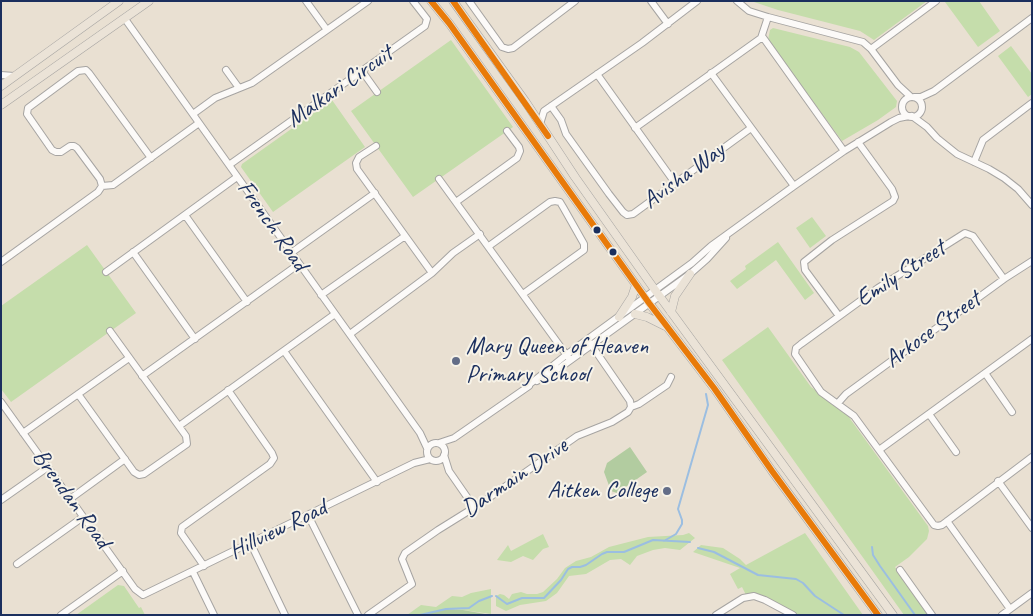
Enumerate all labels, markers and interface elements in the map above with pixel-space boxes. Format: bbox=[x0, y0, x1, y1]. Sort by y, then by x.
street label: Malkari Circuit bbox=[281, 40, 399, 134]
street label: Avisha Way bbox=[637, 137, 731, 215]
street label: French Road bbox=[230, 175, 314, 277]
unlabelled marker bbox=[592, 225, 602, 235]
street label: Emily Street bbox=[851, 234, 951, 314]
unlabelled marker bbox=[608, 247, 618, 257]
street label: Arkose Street bbox=[879, 286, 987, 374]
place label: Mary Queen of Heaven Primary School bbox=[466, 333, 648, 389]
marker: Mary Queen of Heaven Primary School bbox=[450, 355, 462, 367]
street label: Darmain Drive bbox=[457, 432, 573, 524]
street label: Brendan Road bbox=[25, 444, 117, 554]
place label: Aitken College bbox=[547, 477, 657, 505]
marker: Aitken College bbox=[661, 485, 673, 497]
street label: Hillview Road bbox=[225, 494, 331, 566]

